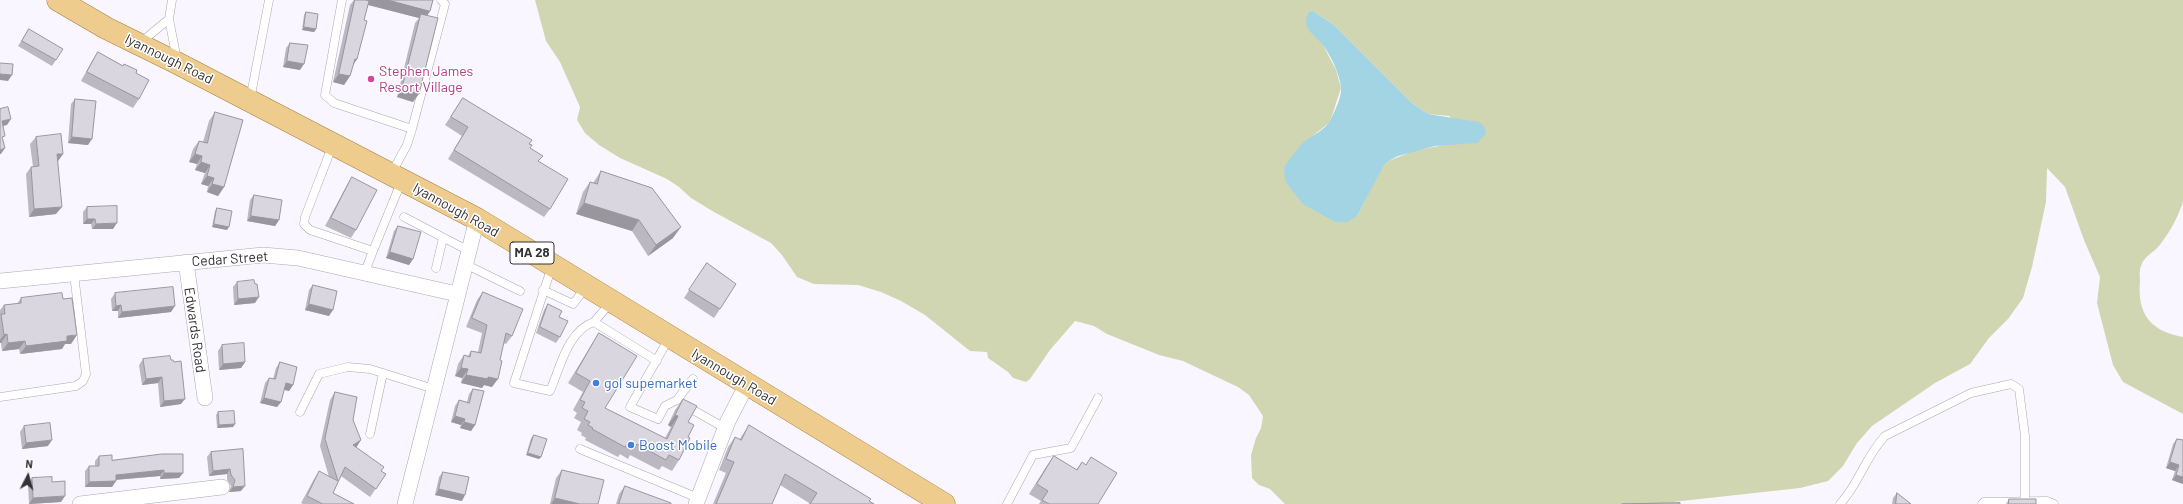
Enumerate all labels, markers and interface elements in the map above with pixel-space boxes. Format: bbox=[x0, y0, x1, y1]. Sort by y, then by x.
street label: Iyannough Road bbox=[122, 30, 216, 88]
place label: Stephen James Resort Village bbox=[379, 63, 473, 96]
marker: Stephen James Resort Village bbox=[366, 74, 376, 84]
street label: Iyannough Road bbox=[410, 179, 502, 241]
road number: MA 28 bbox=[510, 242, 554, 264]
street label: Cedar Street bbox=[191, 248, 269, 270]
street label: Edwards Road bbox=[181, 286, 209, 374]
street label: Iyannough Road bbox=[689, 345, 779, 409]
place label: gol supemarket bbox=[604, 375, 698, 391]
marker: gol supemarket bbox=[591, 378, 601, 388]
place label: Boost Mobile bbox=[639, 437, 717, 453]
marker: Boost Mobile bbox=[626, 440, 636, 450]
north arrow bbox=[8, 456, 48, 496]
text: N bbox=[25, 457, 34, 470]

